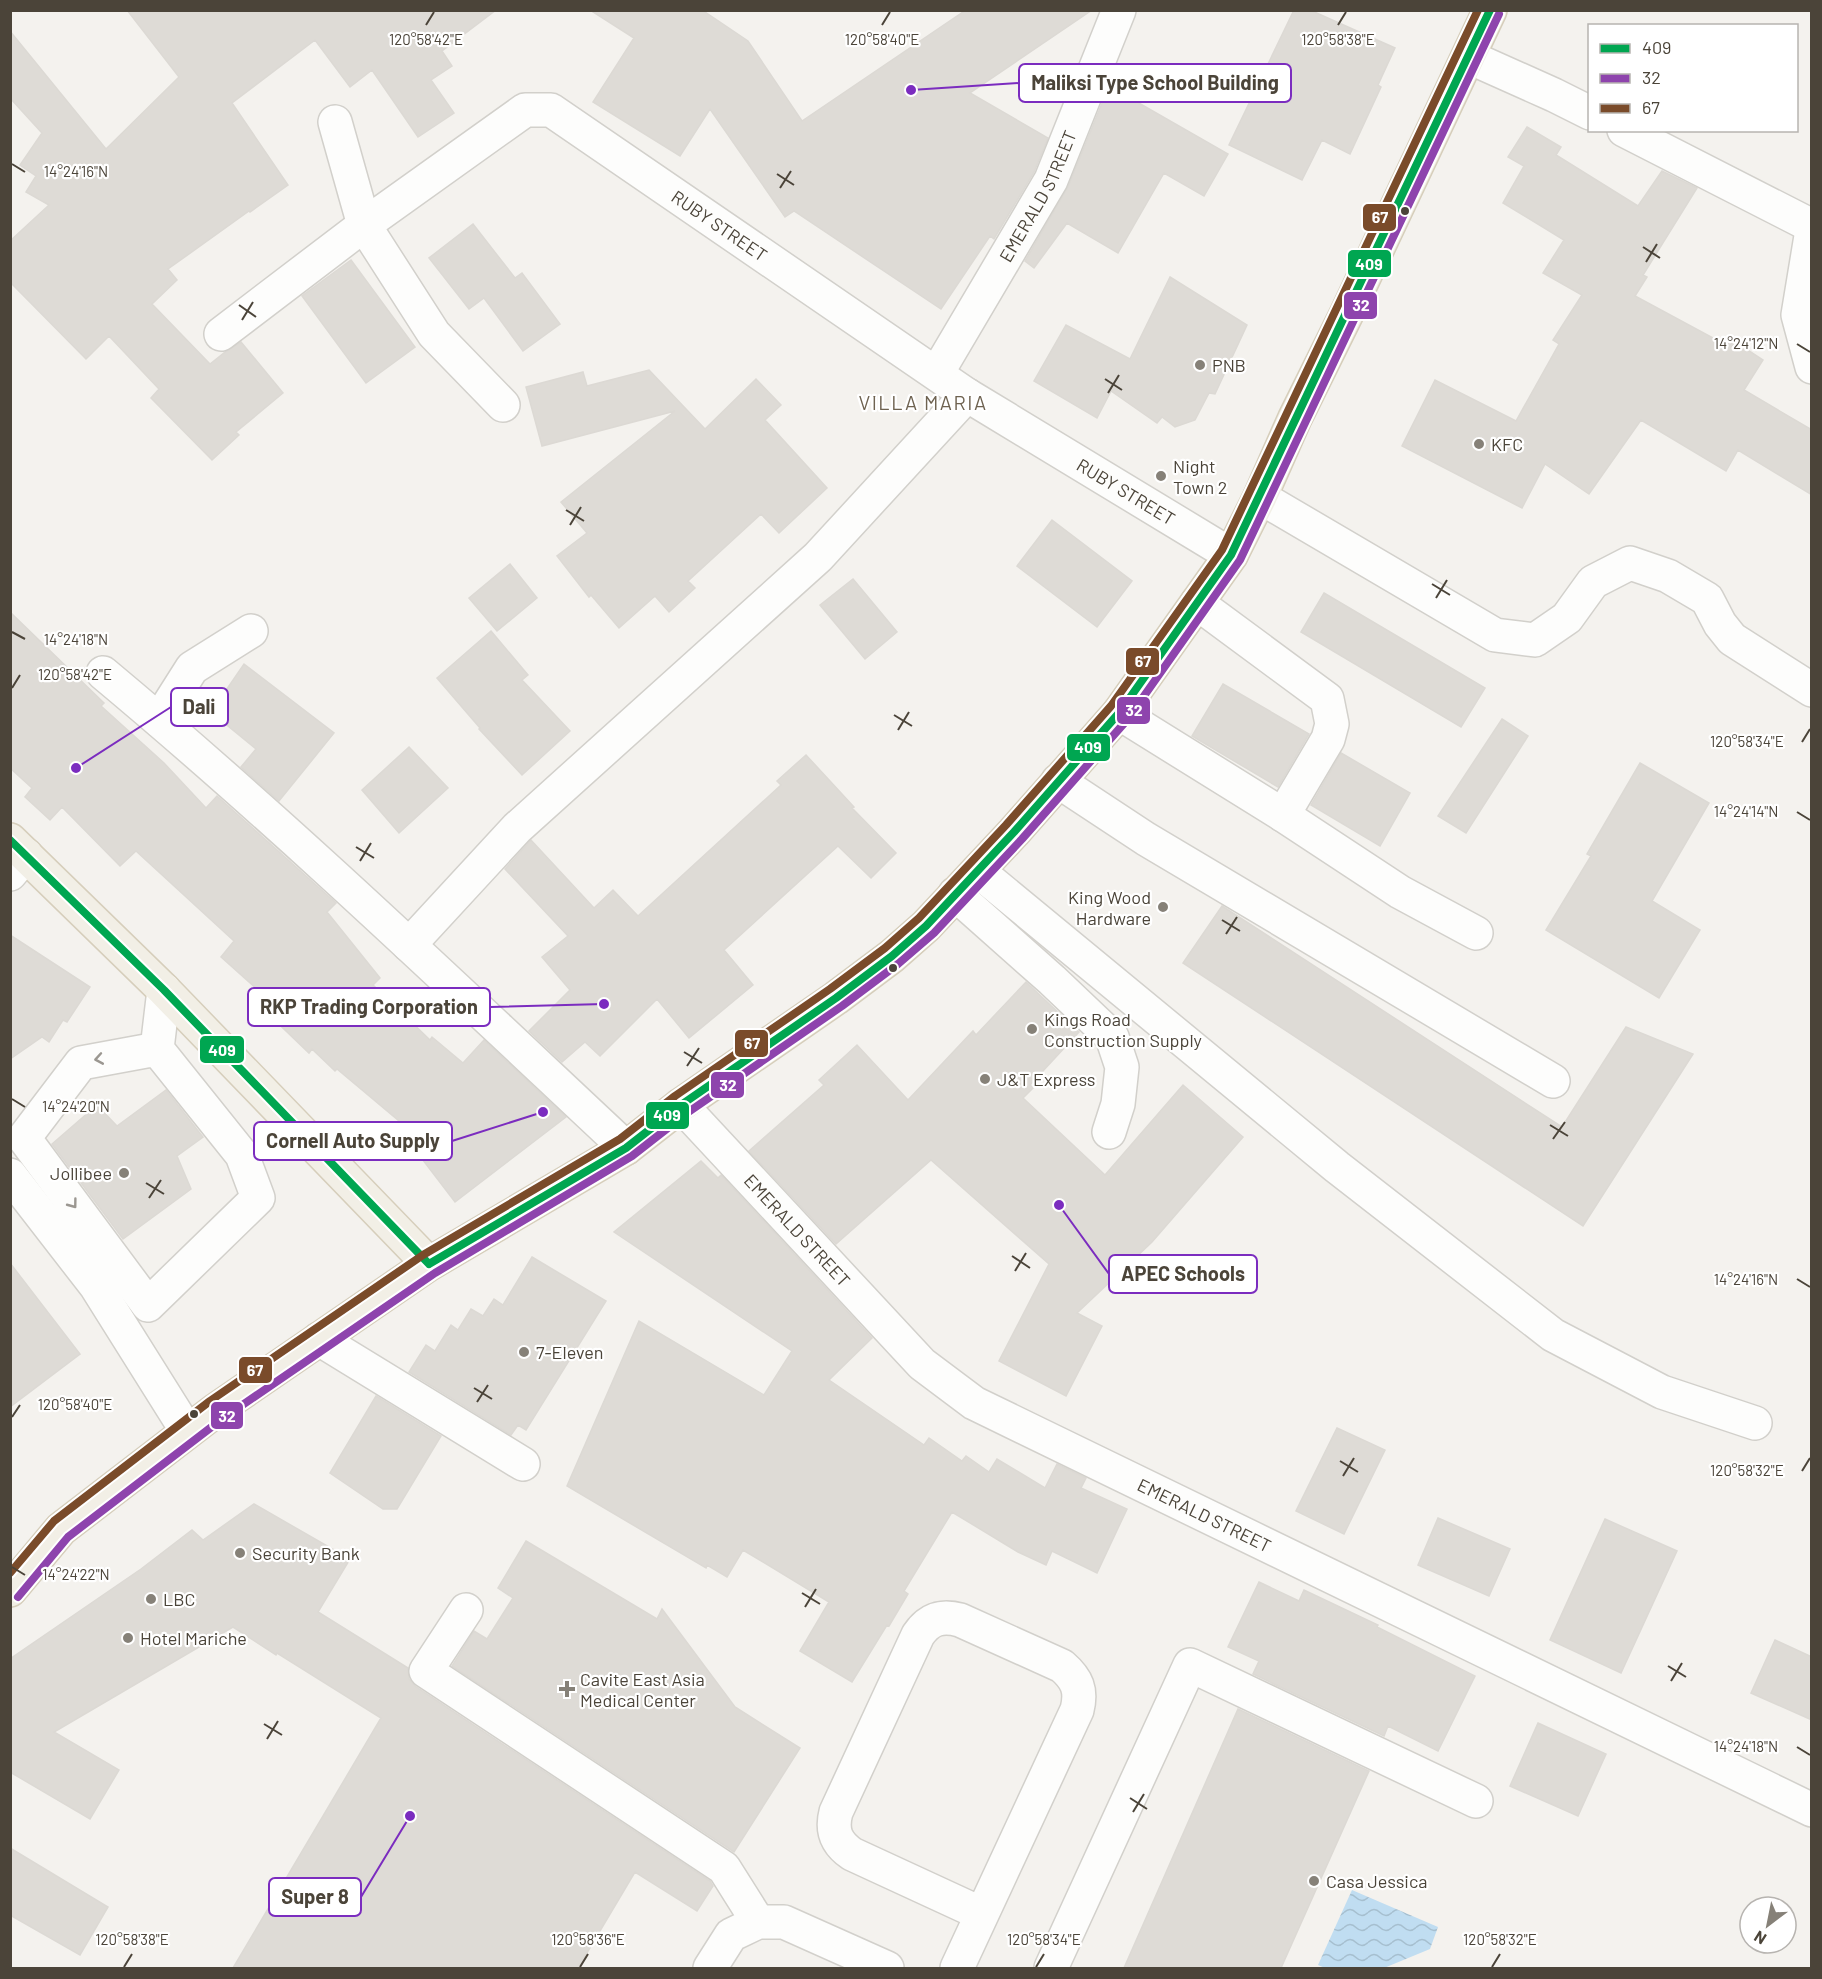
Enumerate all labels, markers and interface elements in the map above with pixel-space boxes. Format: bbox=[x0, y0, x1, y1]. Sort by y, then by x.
legend bbox=[1588, 24, 1798, 132]
text: 120°58'42"E bbox=[389, 30, 463, 48]
text: 120°58'40"E bbox=[845, 30, 919, 48]
text: 120°58'38"E bbox=[1301, 30, 1375, 48]
text: 409 bbox=[1642, 36, 1671, 58]
callout: Maliksi Type School Building bbox=[1019, 64, 1291, 102]
text: 32 bbox=[1642, 66, 1661, 88]
text: Maliksi Type School Building bbox=[1031, 70, 1279, 94]
text: 67 bbox=[1642, 96, 1660, 118]
street label: EMERALD STREET bbox=[994, 127, 1081, 266]
text: 14°24'16"N bbox=[44, 162, 108, 180]
street label: RUBY STREET bbox=[668, 185, 772, 266]
line badge: 67 bbox=[1362, 203, 1397, 232]
unlabelled marker bbox=[1399, 205, 1411, 217]
text: 67 bbox=[1372, 207, 1388, 226]
line badge: 409 bbox=[1347, 249, 1392, 278]
text: 409 bbox=[1355, 254, 1383, 273]
line badge: 32 bbox=[1343, 291, 1378, 320]
text: 32 bbox=[1352, 295, 1370, 314]
text: 14°24'12"N bbox=[1714, 334, 1778, 352]
place label: PNB bbox=[1212, 354, 1246, 376]
marker: PNB bbox=[1193, 358, 1207, 372]
district label: VILLA MARIA bbox=[858, 390, 988, 414]
place label: KFC bbox=[1491, 433, 1523, 455]
marker: KFC bbox=[1472, 437, 1486, 451]
street label: RUBY STREET bbox=[1073, 453, 1179, 530]
place label: Night Town 2 bbox=[1173, 455, 1227, 498]
marker: Night Town 2 bbox=[1154, 469, 1168, 483]
text: 14°24'18"N bbox=[44, 630, 108, 648]
line badge: 67 bbox=[1125, 647, 1160, 676]
text: 67 bbox=[1135, 651, 1151, 670]
text: 120°58'42"E bbox=[38, 665, 112, 683]
callout: Dali bbox=[171, 688, 228, 726]
text: Dali bbox=[183, 694, 215, 718]
line badge: 32 bbox=[1116, 696, 1151, 725]
text: 32 bbox=[1125, 700, 1143, 719]
text: 120°58'34"E bbox=[1710, 732, 1784, 750]
line badge: 409 bbox=[1066, 733, 1111, 762]
text: 409 bbox=[1074, 737, 1102, 756]
text: 14°24'14"N bbox=[1714, 802, 1778, 820]
place label: King Wood Hardware bbox=[1068, 886, 1151, 929]
marker: King Wood Hardware bbox=[1156, 900, 1170, 914]
unlabelled marker bbox=[887, 962, 899, 974]
callout: RKP Trading Corporation bbox=[248, 988, 490, 1026]
text: RKP Trading Corporation bbox=[260, 994, 478, 1018]
place label: Kings Road Construction Supply bbox=[1044, 1008, 1202, 1051]
marker: Kings Road Construction Supply bbox=[1025, 1022, 1039, 1036]
line badge: 67 bbox=[734, 1029, 769, 1058]
text: 67 bbox=[744, 1033, 760, 1052]
line badge: 409 bbox=[199, 1035, 245, 1064]
text: 409 bbox=[208, 1040, 236, 1059]
one-way arrow bbox=[95, 1052, 105, 1065]
place label: J&T Express bbox=[997, 1068, 1095, 1090]
line badge: 32 bbox=[710, 1071, 745, 1099]
marker: J&T Express bbox=[978, 1072, 992, 1086]
text: 32 bbox=[719, 1075, 737, 1094]
text: 14°24'20"N bbox=[42, 1097, 110, 1115]
line badge: 409 bbox=[645, 1101, 690, 1130]
text: 409 bbox=[653, 1105, 681, 1124]
callout: Cornell Auto Supply bbox=[254, 1122, 452, 1160]
text: Cornell Auto Supply bbox=[266, 1128, 440, 1152]
place label: Jollibee bbox=[50, 1162, 112, 1184]
marker: Jollibee bbox=[117, 1166, 131, 1180]
street label: EMERALD STREET bbox=[740, 1169, 855, 1291]
one-way arrow bbox=[65, 1197, 76, 1208]
callout: APEC Schools bbox=[1109, 1255, 1257, 1293]
text: APEC Schools bbox=[1121, 1261, 1245, 1285]
text: 14°24'16"N bbox=[1714, 1270, 1778, 1288]
place label: 7-Eleven bbox=[536, 1341, 604, 1363]
marker: 7-Eleven bbox=[517, 1345, 531, 1359]
line badge: 67 bbox=[238, 1356, 273, 1384]
text: 67 bbox=[247, 1360, 263, 1379]
text: 120°58'40"E bbox=[38, 1395, 112, 1413]
line badge: 32 bbox=[210, 1401, 244, 1430]
text: 32 bbox=[218, 1406, 236, 1425]
unlabelled marker bbox=[188, 1408, 200, 1420]
text: 120°58'32"E bbox=[1710, 1461, 1784, 1479]
street label: EMERALD STREET bbox=[1134, 1473, 1275, 1557]
place label: Security Bank bbox=[252, 1542, 360, 1564]
marker: Security Bank bbox=[233, 1546, 247, 1560]
text: 14°24'22"N bbox=[42, 1565, 110, 1583]
place label: LBC bbox=[163, 1588, 195, 1610]
marker: LBC bbox=[144, 1592, 158, 1606]
place label: Hotel Mariche bbox=[140, 1627, 247, 1649]
marker: Hotel Mariche bbox=[121, 1631, 135, 1645]
place label: Cavite East Asia Medical Center bbox=[580, 1668, 705, 1711]
marker: Cavite East Asia Medical Center bbox=[558, 1680, 576, 1698]
text: 14°24'18"N bbox=[1714, 1737, 1778, 1755]
place label: Casa Jessica bbox=[1326, 1870, 1427, 1892]
marker: Casa Jessica bbox=[1307, 1874, 1321, 1888]
callout: Super 8 bbox=[269, 1878, 361, 1916]
text: Super 8 bbox=[281, 1884, 349, 1908]
north arrow bbox=[1738, 1895, 1798, 1955]
text: N bbox=[1750, 1927, 1769, 1949]
text: 120°58'38"E bbox=[95, 1930, 169, 1948]
text: 120°58'36"E bbox=[551, 1930, 625, 1948]
text: 120°58'34"E bbox=[1007, 1930, 1081, 1948]
text: 120°58'32"E bbox=[1463, 1930, 1537, 1948]

